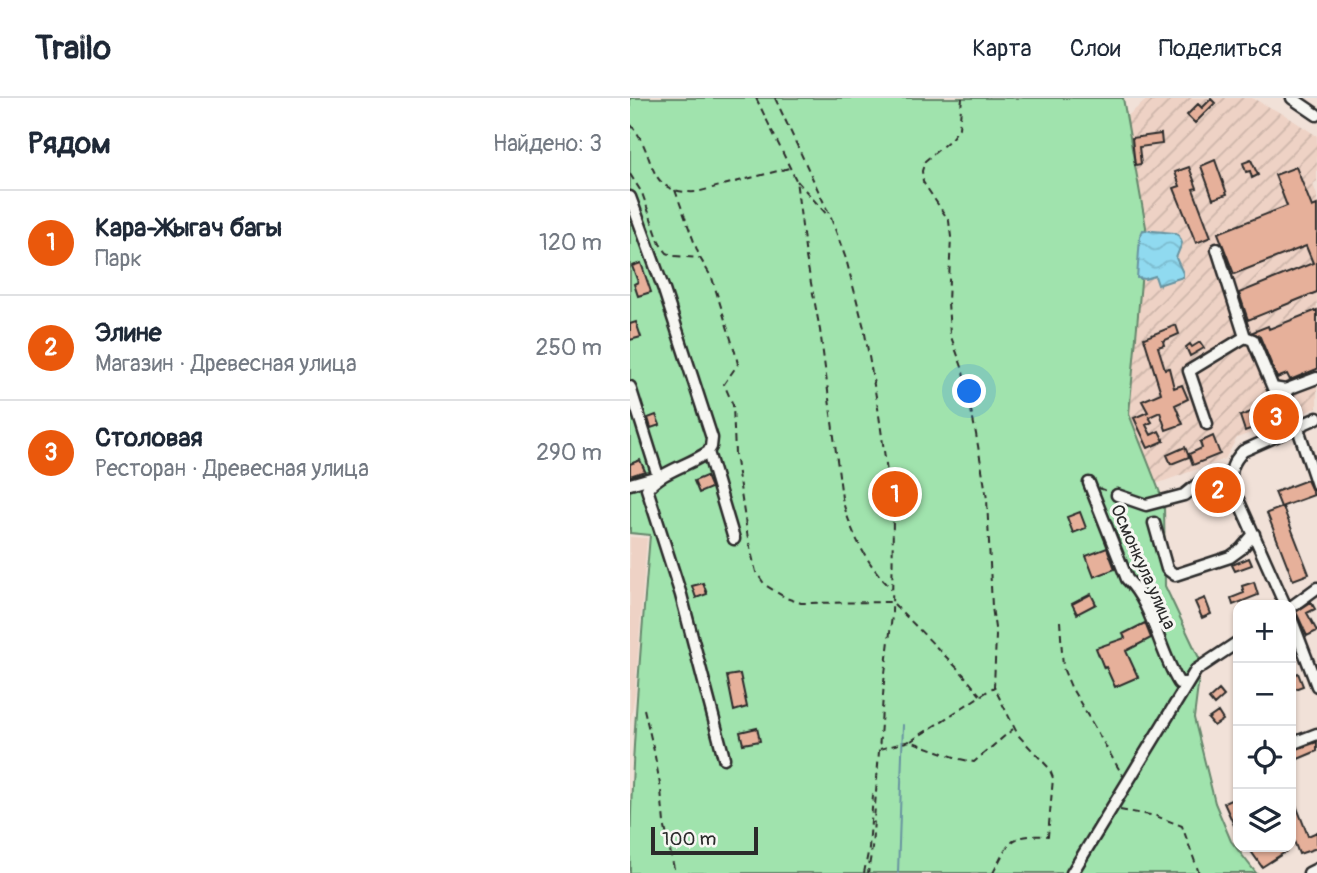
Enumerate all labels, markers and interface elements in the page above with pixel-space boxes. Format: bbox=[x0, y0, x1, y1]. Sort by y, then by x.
text: Trailo bbox=[35, 28, 111, 69]
text: Карта bbox=[972, 34, 1032, 63]
text: Слои bbox=[1070, 34, 1121, 63]
text: Поделиться bbox=[1159, 34, 1282, 63]
text: Рядом bbox=[28, 125, 111, 162]
text: Найдено: 3 bbox=[493, 129, 602, 158]
text: Кара-Жыгач багы bbox=[95, 212, 282, 244]
text: 1 bbox=[47, 228, 56, 257]
text: 120 m bbox=[539, 228, 602, 257]
text: Парк bbox=[95, 244, 142, 273]
text: Элине bbox=[95, 317, 162, 349]
text: 2 bbox=[45, 333, 57, 362]
text: 250 m bbox=[536, 333, 602, 362]
text: Магазин · Древесная улица bbox=[95, 349, 357, 378]
your location bbox=[952, 374, 986, 408]
pin: 3 bbox=[1253, 391, 1299, 443]
text: Столовая bbox=[95, 422, 203, 454]
text: 3 bbox=[45, 438, 57, 467]
text: 290 m bbox=[536, 438, 602, 467]
text: Ресторан · Древесная улица bbox=[95, 454, 369, 483]
pin: 2 bbox=[1195, 464, 1241, 516]
pin: 1 bbox=[872, 468, 918, 520]
street label: Осмонкула улица bbox=[1105, 501, 1181, 633]
map controls bbox=[1233, 600, 1296, 852]
button: + bbox=[1233, 600, 1296, 663]
button: − bbox=[1233, 663, 1296, 726]
button: locate bbox=[1233, 726, 1296, 789]
button: layers bbox=[1233, 789, 1296, 852]
scale bar bbox=[651, 824, 758, 856]
text: 100 m bbox=[662, 827, 716, 851]

